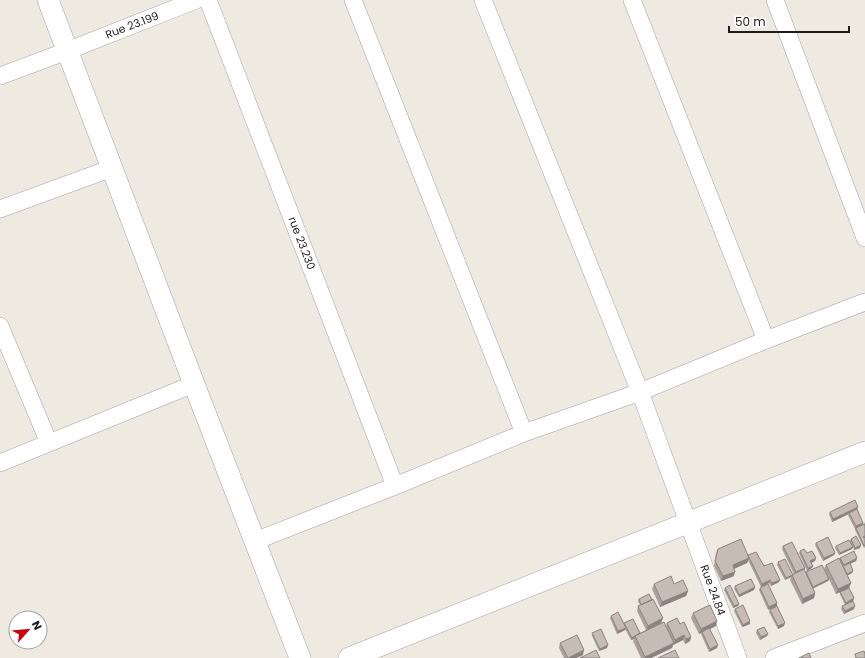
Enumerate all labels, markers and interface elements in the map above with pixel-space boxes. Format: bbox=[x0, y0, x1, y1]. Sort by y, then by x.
street label: Rue 23.199 bbox=[103, 7, 161, 43]
scale bar bbox=[729, 8, 849, 34]
text: 50 m bbox=[735, 13, 766, 30]
street label: rue 23.230 bbox=[285, 214, 319, 272]
street label: Rue 24.84 bbox=[696, 562, 730, 618]
north arrow bbox=[8, 610, 48, 650]
text: N bbox=[28, 618, 46, 633]

